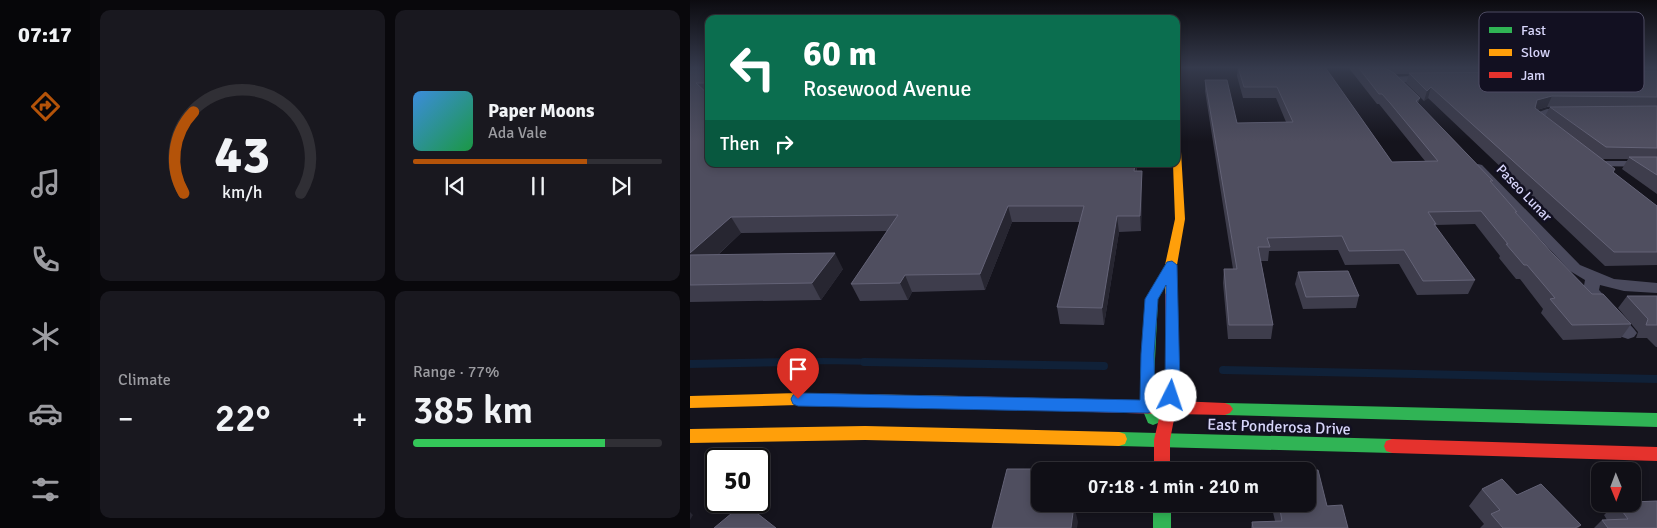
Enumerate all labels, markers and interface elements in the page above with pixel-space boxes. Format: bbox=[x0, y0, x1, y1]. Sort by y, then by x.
legend bbox=[1479, 12, 1644, 92]
text: 07:17 bbox=[18, 21, 72, 48]
text: Fast bbox=[1521, 22, 1546, 39]
text: 60 m bbox=[803, 32, 877, 75]
icon: left bbox=[720, 35, 785, 100]
text: Slow bbox=[1521, 44, 1550, 61]
text: Jam bbox=[1521, 67, 1545, 84]
text: Rosewood Avenue bbox=[803, 75, 972, 102]
icon: directions bbox=[28, 89, 63, 124]
text: Paper Moons bbox=[488, 99, 594, 123]
text: 43 bbox=[214, 123, 271, 187]
text: Ada Vale bbox=[488, 123, 547, 143]
icon: right bbox=[770, 130, 798, 158]
text: Then bbox=[720, 132, 760, 156]
street label: Paseo Lunar bbox=[1493, 161, 1556, 226]
icon: music bbox=[28, 166, 63, 201]
icon: previous bbox=[441, 172, 469, 200]
icon: pause bbox=[524, 172, 552, 200]
icon: next bbox=[607, 172, 635, 200]
text: km/h bbox=[222, 181, 263, 203]
icon: phone bbox=[28, 242, 63, 277]
icon: climate bbox=[28, 319, 63, 354]
pin bbox=[777, 348, 819, 399]
icon: arrive bbox=[784, 355, 812, 383]
text: Range · 77% bbox=[413, 362, 499, 382]
position arrow bbox=[1144, 369, 1196, 421]
text: Climate bbox=[118, 370, 171, 390]
text: 385 km bbox=[413, 387, 533, 434]
text: 22° bbox=[215, 395, 270, 442]
icon: car bbox=[28, 396, 63, 431]
text: − bbox=[118, 402, 133, 436]
text: + bbox=[352, 402, 367, 436]
street label: East Ponderosa Drive bbox=[1207, 414, 1351, 440]
speed limit sign: 50 bbox=[705, 448, 770, 513]
north arrow bbox=[1591, 462, 1641, 512]
map controls bbox=[1591, 462, 1641, 512]
icon: filters bbox=[28, 472, 63, 507]
text: 07:18 · 1 min · 210 m bbox=[1088, 475, 1259, 499]

